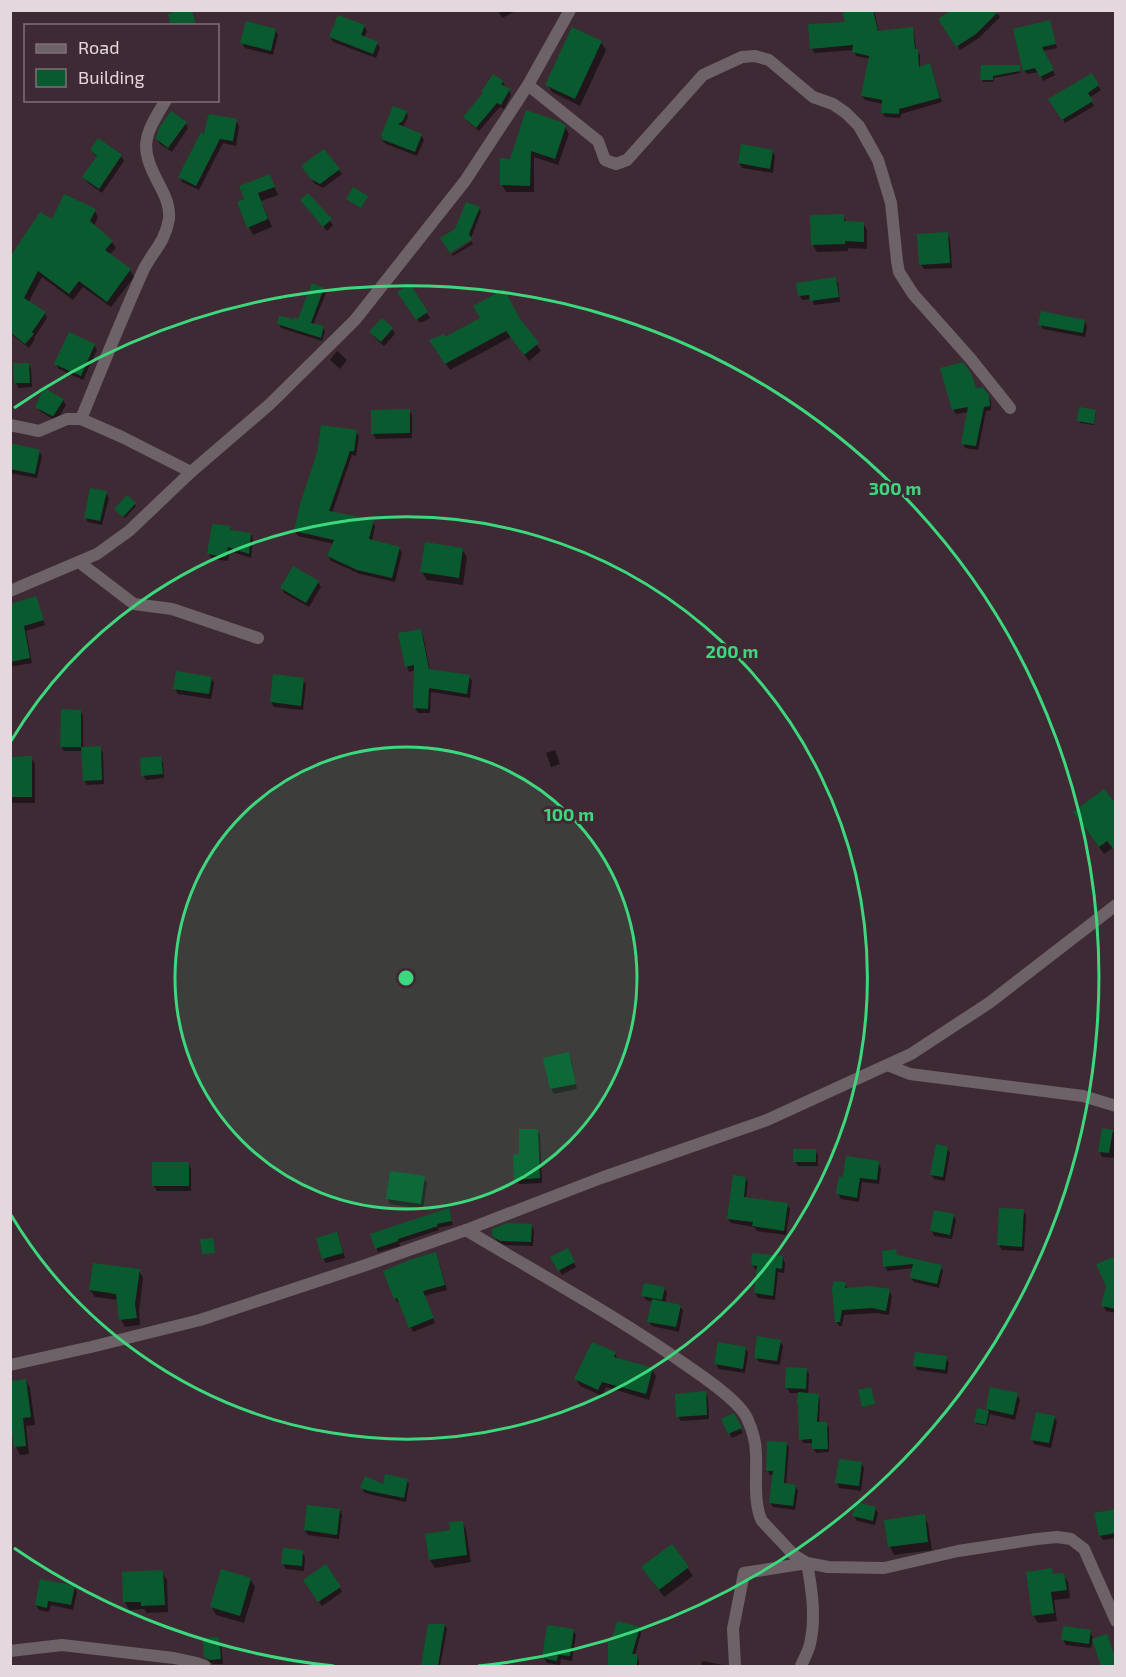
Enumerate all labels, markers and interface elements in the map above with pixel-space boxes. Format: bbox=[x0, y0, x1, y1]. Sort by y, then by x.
legend bbox=[24, 24, 219, 102]
text: Road bbox=[78, 36, 119, 58]
text: Building bbox=[78, 66, 145, 88]
text: 300 m bbox=[869, 477, 921, 499]
text: 200 m bbox=[706, 640, 758, 662]
text: 100 m bbox=[544, 803, 594, 825]
centre of rings bbox=[396, 968, 416, 988]

